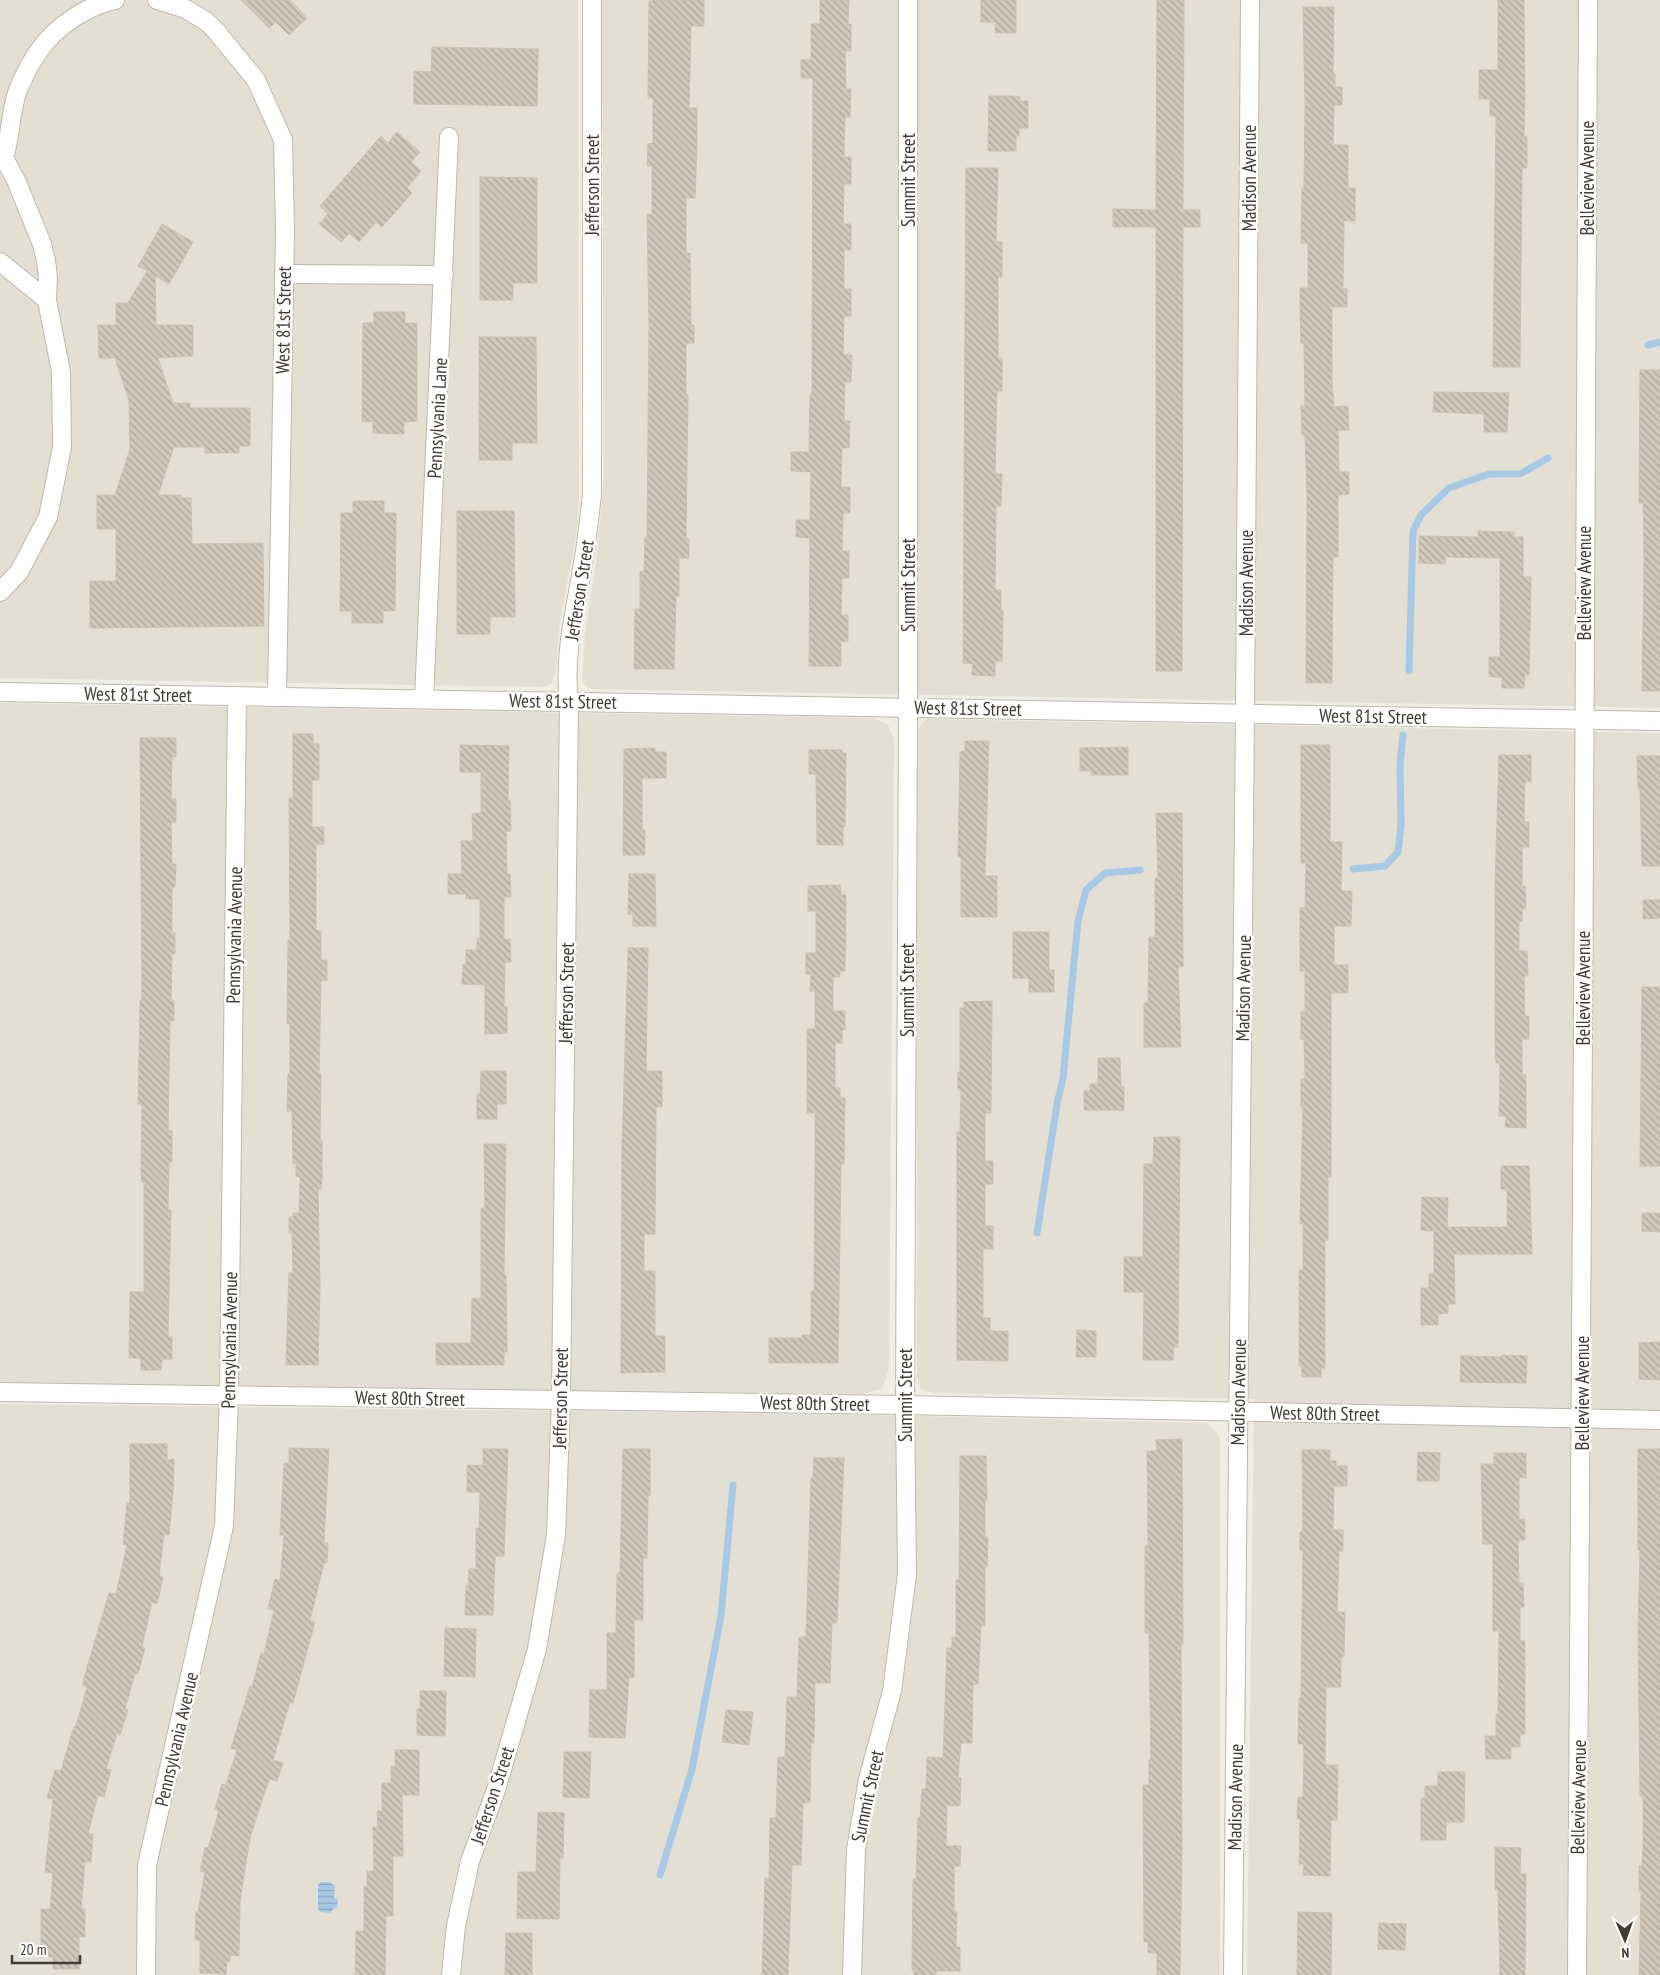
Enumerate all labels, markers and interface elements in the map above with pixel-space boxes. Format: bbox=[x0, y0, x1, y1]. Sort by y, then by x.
street label: Belleview Avenue bbox=[1575, 120, 1599, 235]
street label: Madison Avenue bbox=[1237, 125, 1261, 231]
street label: Summit Street bbox=[896, 132, 920, 227]
street label: Jefferson Street bbox=[580, 134, 604, 237]
street label: West 81st Street bbox=[270, 265, 296, 374]
street label: Pennsylvania Lane bbox=[422, 357, 452, 479]
street label: Belleview Avenue bbox=[1572, 525, 1596, 640]
street label: Madison Avenue bbox=[1234, 530, 1258, 636]
street label: Jefferson Street bbox=[559, 537, 599, 643]
street label: Summit Street bbox=[896, 537, 920, 632]
street label: West 81st Street bbox=[84, 681, 193, 707]
street label: West 81st Street bbox=[509, 688, 618, 714]
street label: West 81st Street bbox=[914, 695, 1023, 721]
street label: West 81st Street bbox=[1319, 703, 1428, 729]
street label: Pennsylvania Avenue bbox=[221, 866, 247, 1004]
street label: Belleview Avenue bbox=[1571, 930, 1595, 1045]
street label: Madison Avenue bbox=[1230, 934, 1256, 1041]
street label: Jefferson Street bbox=[553, 941, 579, 1045]
street label: Summit Street bbox=[895, 942, 919, 1037]
street label: Pennsylvania Avenue bbox=[216, 1271, 242, 1409]
street label: Belleview Avenue bbox=[1570, 1335, 1594, 1450]
street label: Madison Avenue bbox=[1225, 1338, 1251, 1445]
street label: Jefferson Street bbox=[547, 1346, 573, 1450]
street label: Summit Street bbox=[893, 1347, 917, 1442]
street label: West 80th Street bbox=[355, 1385, 466, 1411]
street label: West 80th Street bbox=[760, 1390, 871, 1416]
street label: West 80th Street bbox=[1270, 1400, 1381, 1426]
street label: Pennsylvania Avenue bbox=[149, 1669, 203, 1809]
street label: Belleview Avenue bbox=[1565, 1739, 1591, 1855]
street label: Jefferson Street bbox=[465, 1742, 519, 1848]
street label: Madison Avenue bbox=[1222, 1743, 1248, 1850]
street label: Summit Street bbox=[846, 1747, 889, 1844]
north arrow bbox=[1600, 1915, 1650, 1965]
scale bar bbox=[12, 1932, 80, 1964]
text: 20 m bbox=[20, 1940, 46, 1959]
text: N bbox=[1621, 1944, 1630, 1962]

